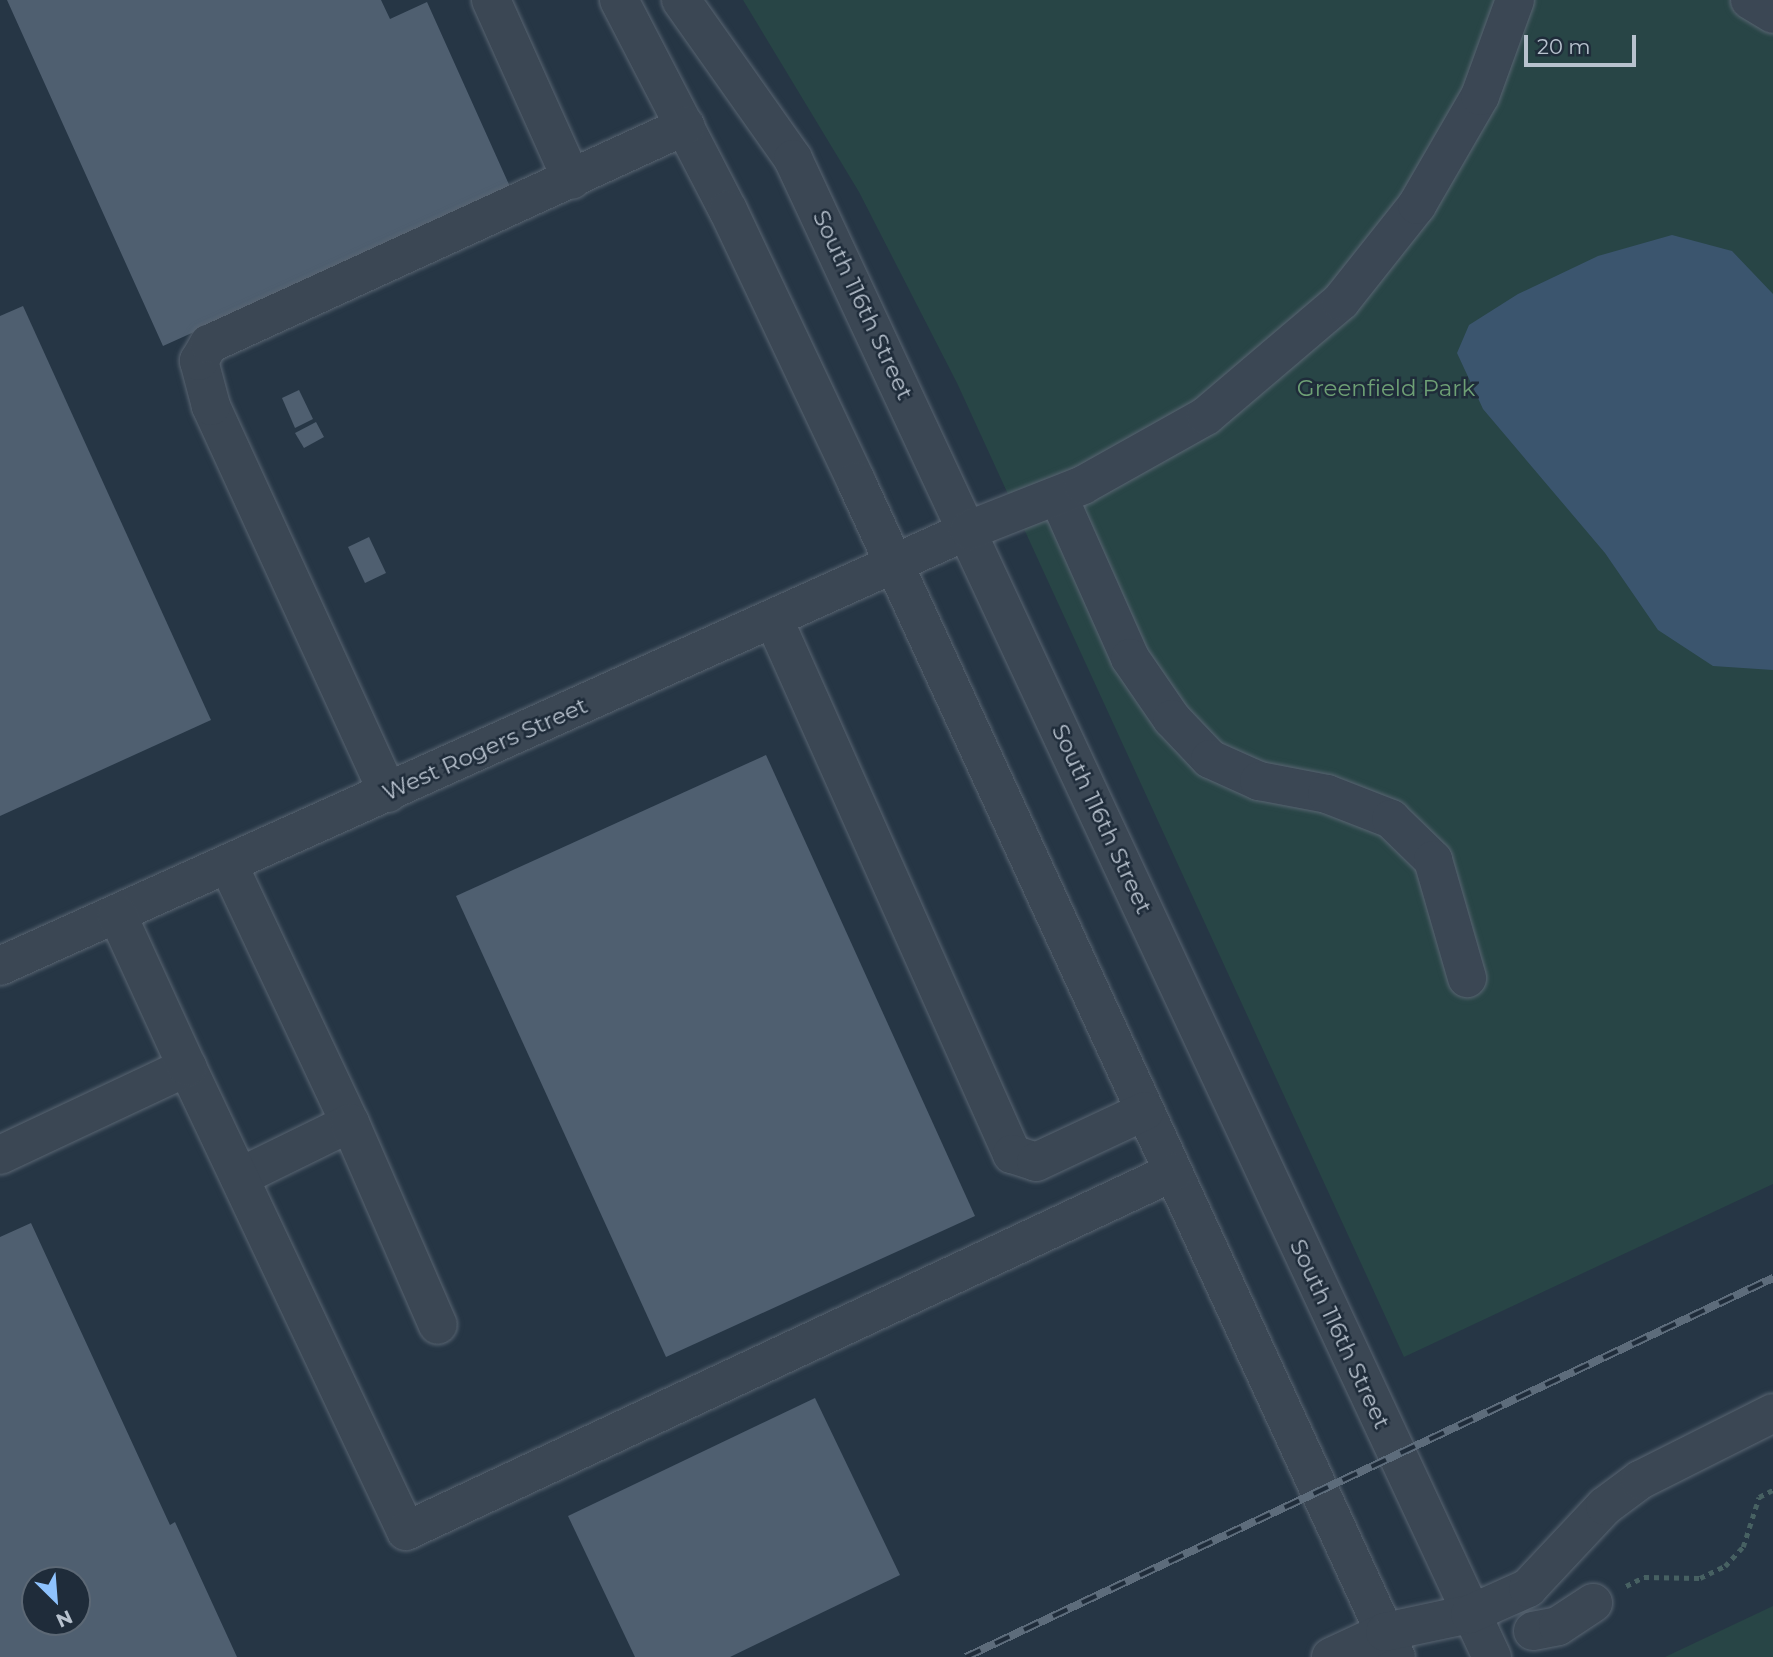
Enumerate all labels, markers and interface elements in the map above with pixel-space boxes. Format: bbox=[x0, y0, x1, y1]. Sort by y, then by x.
scale bar bbox=[1528, 21, 1640, 65]
text: 20 m bbox=[1537, 34, 1591, 59]
street label: South 116th Street bbox=[807, 206, 919, 404]
park label: Greenfield Park bbox=[1297, 374, 1475, 402]
street label: West Rogers Street bbox=[378, 691, 592, 807]
street label: South 116th Street bbox=[1046, 720, 1158, 918]
street label: South 116th Street bbox=[1284, 1235, 1396, 1433]
north arrow bbox=[21, 1566, 91, 1636]
text: N bbox=[52, 1605, 76, 1632]

